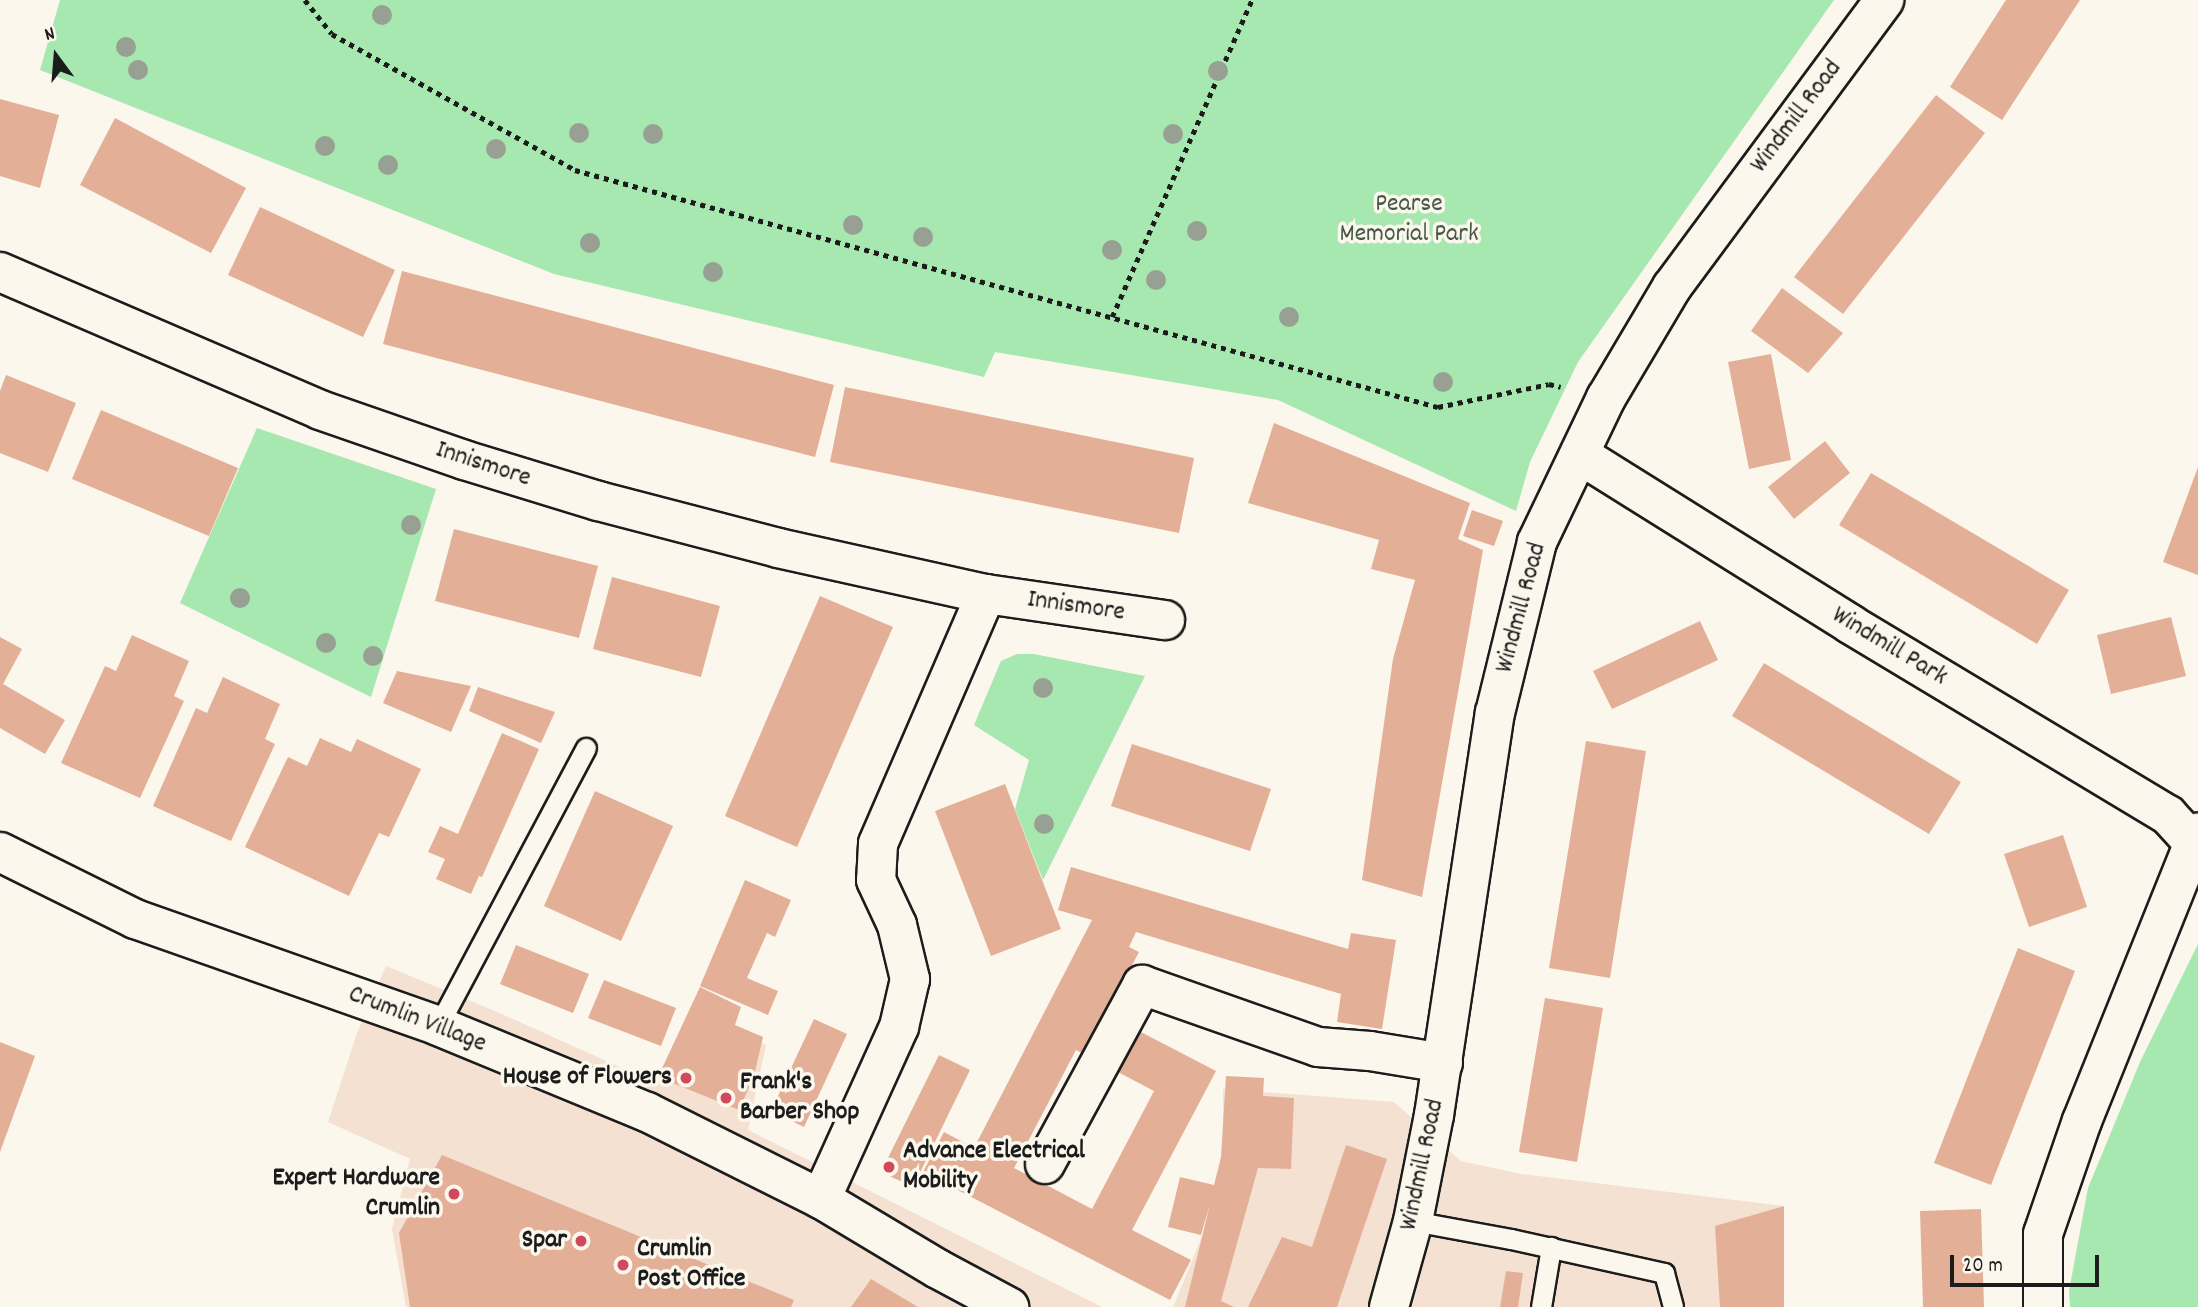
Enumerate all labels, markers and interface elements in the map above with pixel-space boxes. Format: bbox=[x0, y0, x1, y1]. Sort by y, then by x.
north arrow bbox=[21, 21, 91, 91]
text: N bbox=[42, 21, 58, 50]
street label: Windmill Road bbox=[1744, 54, 1850, 180]
park label: Pearse Memorial Park bbox=[1339, 189, 1479, 250]
street label: Innismore bbox=[431, 435, 535, 495]
street label: Windmill Road bbox=[1490, 540, 1554, 676]
street label: Innismore bbox=[1025, 585, 1127, 629]
street label: Windmill Park bbox=[1826, 600, 1952, 694]
street label: Crumlin Village bbox=[344, 979, 490, 1061]
place label: House of Flowers bbox=[503, 1062, 672, 1094]
place label: Frank's Barber Shop bbox=[740, 1067, 859, 1128]
marker: House of Flowers bbox=[678, 1070, 694, 1086]
marker: Frank's Barber Shop bbox=[718, 1090, 734, 1106]
street label: Windmill Road bbox=[1394, 1096, 1452, 1234]
place label: Advance Electrical Mobility bbox=[903, 1136, 1085, 1198]
marker: Advance Electrical Mobility bbox=[881, 1159, 897, 1175]
place label: Expert Hardware Crumlin bbox=[273, 1163, 440, 1224]
marker: Expert Hardware Crumlin bbox=[446, 1186, 462, 1202]
place label: Spar bbox=[522, 1225, 567, 1257]
marker: Spar bbox=[573, 1233, 589, 1249]
place label: Crumlin Post Office bbox=[637, 1234, 745, 1296]
scale bar bbox=[1953, 1240, 2102, 1284]
text: 20 m bbox=[1963, 1252, 2003, 1282]
marker: Crumlin Post Office bbox=[615, 1257, 631, 1273]

